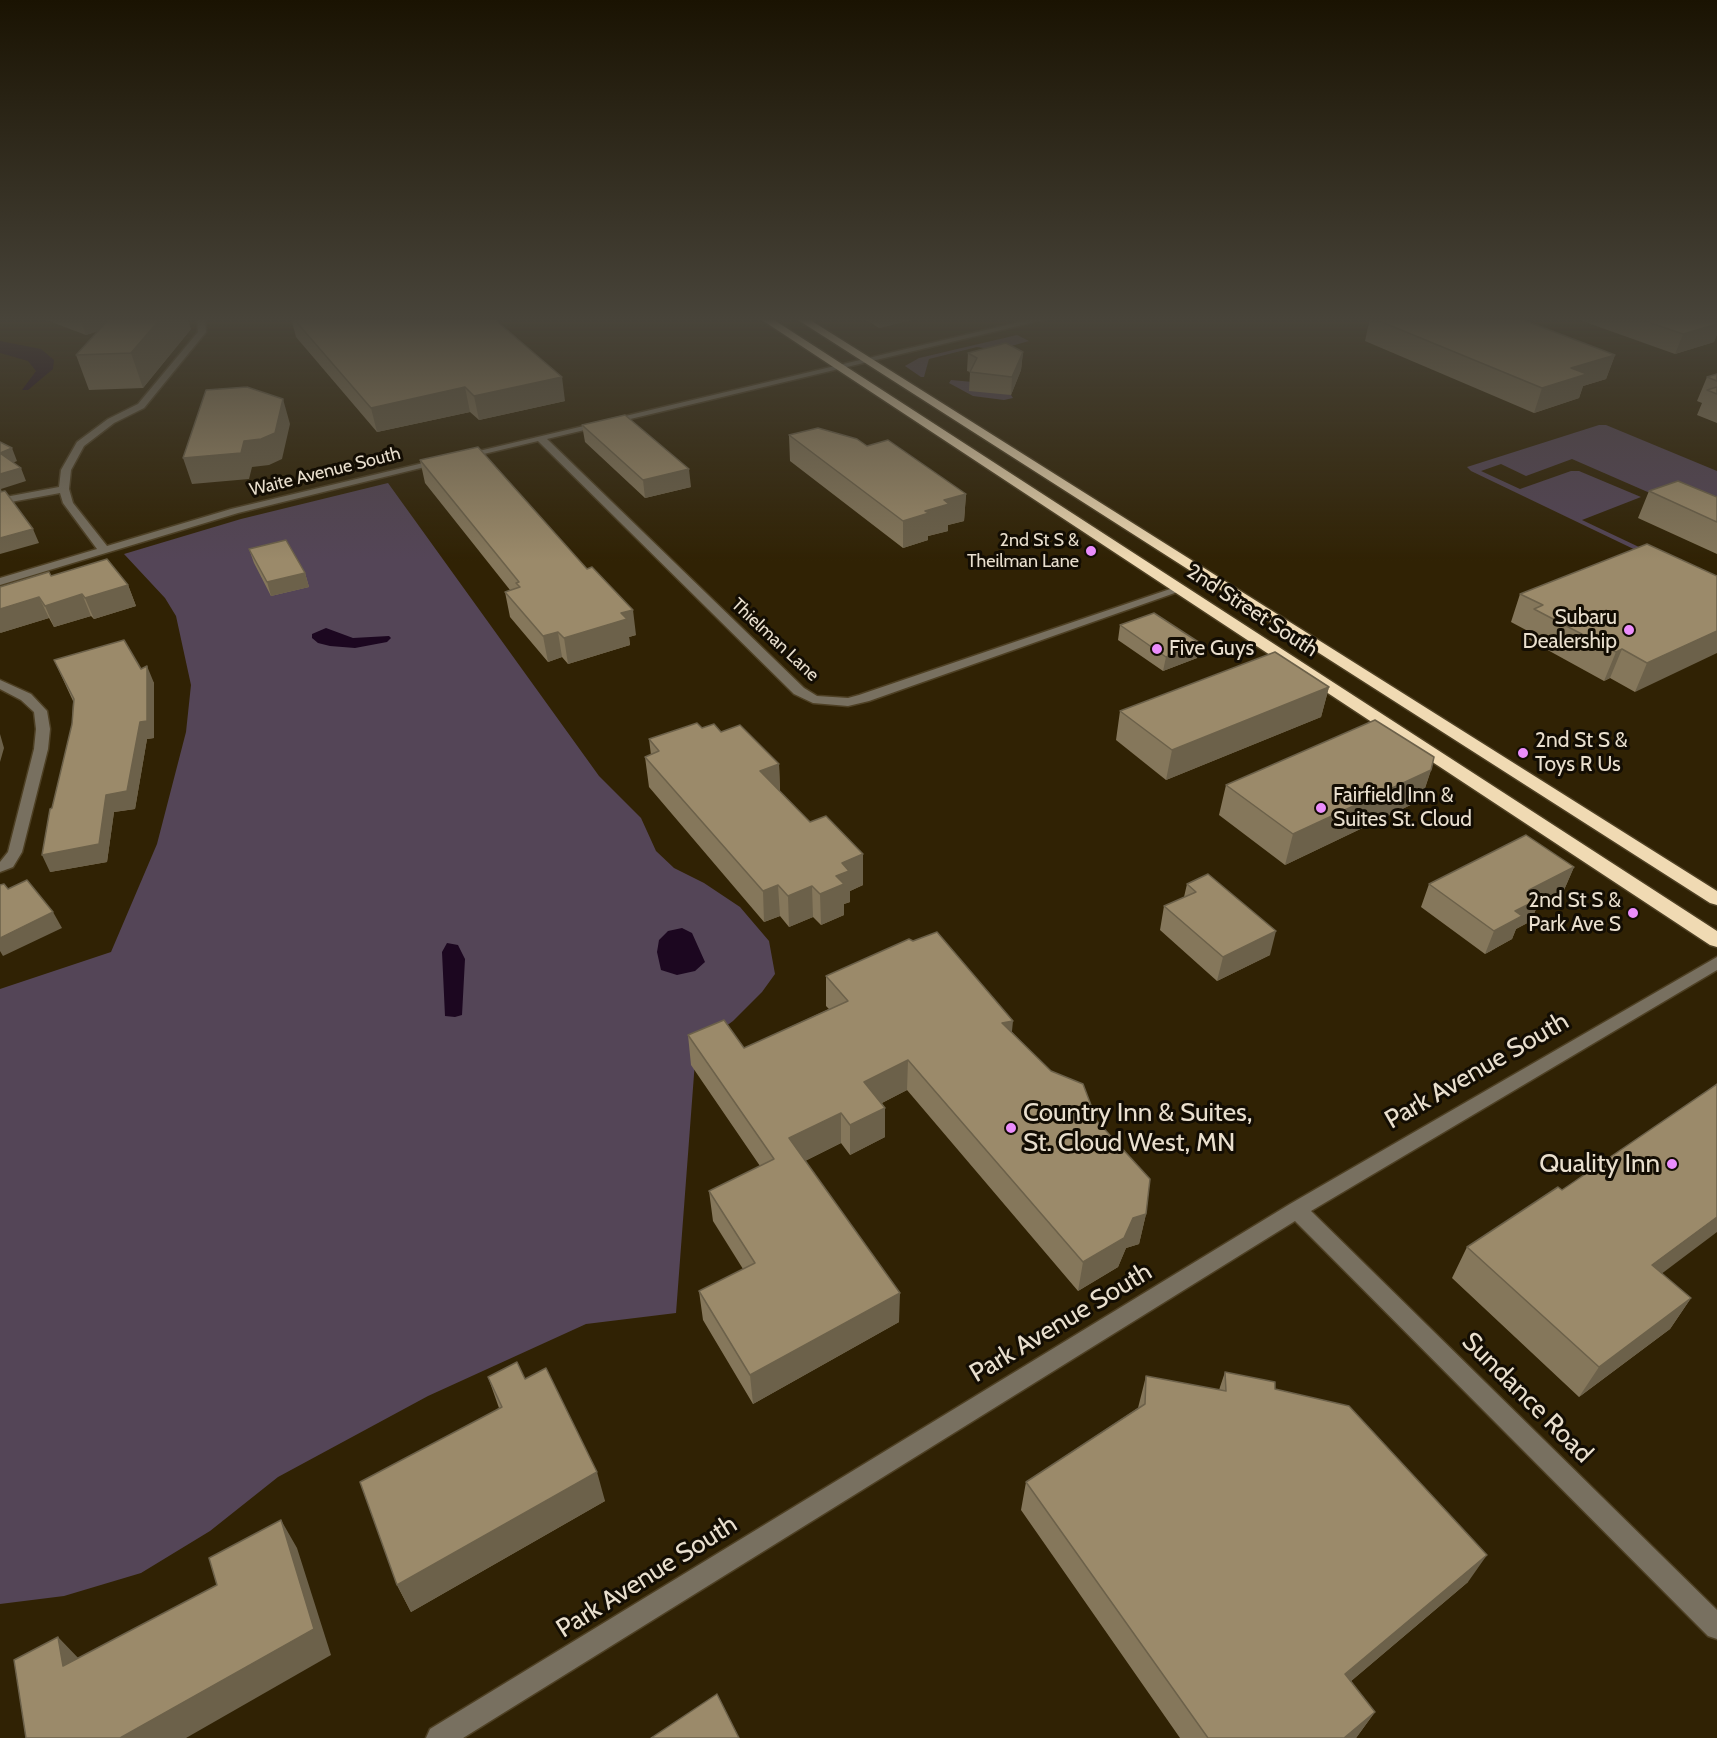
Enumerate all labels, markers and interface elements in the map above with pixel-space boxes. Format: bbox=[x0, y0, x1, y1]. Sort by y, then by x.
street label: Waite Avenue South bbox=[247, 443, 403, 501]
place label: 2nd St S & Theilman Lane bbox=[967, 530, 1079, 572]
marker: 2nd St S & Theilman Lane bbox=[1084, 544, 1098, 558]
street label: 2nd Street South bbox=[1182, 559, 1322, 663]
street label: Thielman Lane bbox=[727, 594, 823, 686]
place label: Subaru Dealership bbox=[1523, 605, 1617, 655]
marker: Subaru Dealership bbox=[1622, 623, 1636, 637]
place label: Five Guys bbox=[1169, 636, 1254, 662]
marker: Five Guys bbox=[1150, 642, 1164, 656]
place label: 2nd St S & Toys R Us bbox=[1535, 728, 1628, 778]
marker: 2nd St S & Toys R Us bbox=[1516, 746, 1530, 760]
place label: Fairfield Inn & Suites St. Cloud bbox=[1333, 783, 1472, 833]
marker: Fairfield Inn & Suites St. Cloud bbox=[1314, 801, 1328, 815]
place label: 2nd St S & Park Ave S bbox=[1528, 888, 1621, 938]
marker: 2nd St S & Park Ave S bbox=[1626, 906, 1640, 920]
street label: Park Avenue South bbox=[1380, 1006, 1574, 1136]
place label: Country Inn & Suites, St. Cloud West, MN bbox=[1023, 1097, 1252, 1158]
marker: Country Inn & Suites, St. Cloud West, MN bbox=[1004, 1121, 1018, 1135]
place label: Quality Inn bbox=[1539, 1148, 1660, 1180]
marker: Quality Inn bbox=[1665, 1157, 1679, 1171]
street label: Park Avenue South bbox=[964, 1256, 1158, 1390]
street label: Sundance Road bbox=[1455, 1326, 1599, 1470]
street label: Park Avenue South bbox=[551, 1509, 743, 1645]

